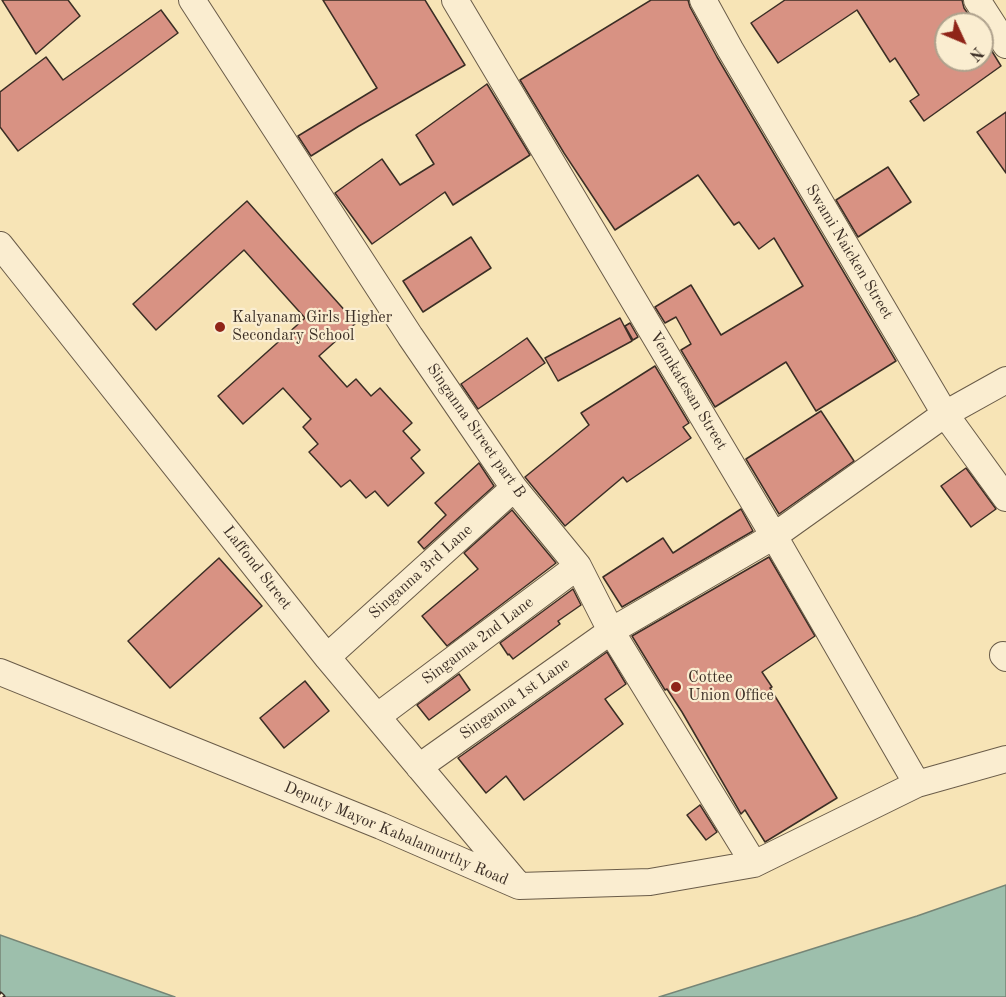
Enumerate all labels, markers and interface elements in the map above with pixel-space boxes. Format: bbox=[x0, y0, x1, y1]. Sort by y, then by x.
north arrow bbox=[934, 12, 994, 72]
text: N bbox=[966, 43, 986, 63]
street label: Swami Naicken Street bbox=[801, 181, 897, 323]
place label: Kalyanam Girls Higher Secondary School bbox=[232, 308, 392, 346]
marker: Kalyanam Girls Higher Secondary School bbox=[213, 320, 227, 334]
street label: Vennkatesan Street bbox=[645, 328, 731, 454]
street label: Singanna Street part B bbox=[422, 360, 530, 502]
street label: Singanna 3rd Lane bbox=[365, 521, 477, 623]
street label: Laffond Street bbox=[218, 522, 296, 614]
street label: Singanna 2nd Lane bbox=[419, 593, 537, 689]
street label: Singanna 1st Lane bbox=[456, 654, 574, 744]
place label: Cottee Union Office bbox=[688, 668, 774, 706]
marker: Cottee Union Office bbox=[669, 680, 683, 694]
street label: Deputy Mayor Kabalamurthy Road bbox=[281, 778, 511, 890]

